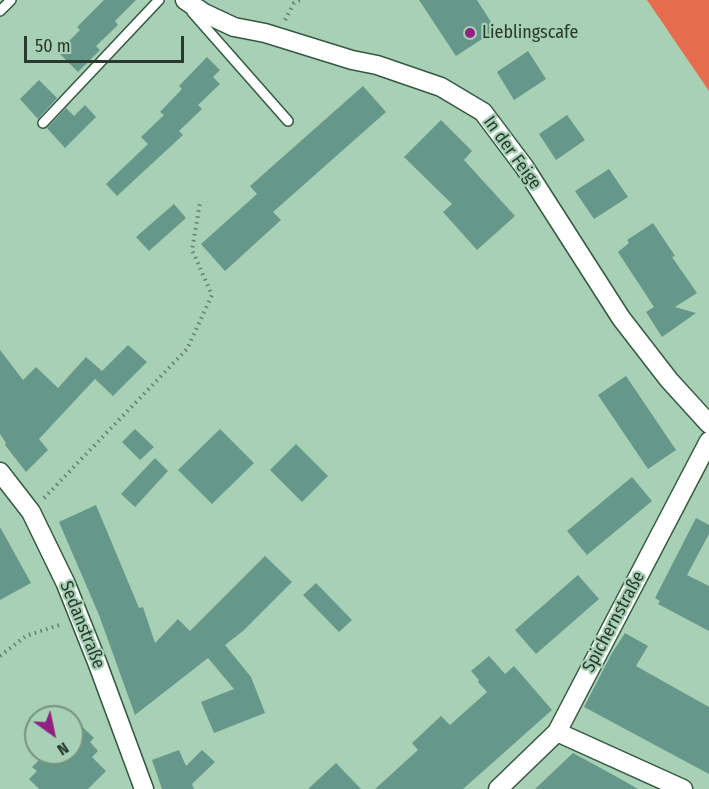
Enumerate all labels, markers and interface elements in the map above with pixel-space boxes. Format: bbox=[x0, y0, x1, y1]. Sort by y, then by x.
place label: Lieblingscafe bbox=[482, 22, 578, 44]
scale bar bbox=[27, 24, 188, 62]
marker: Lieblingscafe bbox=[463, 26, 477, 40]
text: 50 m bbox=[35, 35, 71, 57]
street label: In der Feige bbox=[478, 112, 546, 194]
street label: Spichernstraße bbox=[578, 568, 650, 676]
street label: Sedanstraße bbox=[55, 578, 109, 672]
north arrow bbox=[24, 705, 84, 765]
text: N bbox=[54, 738, 72, 759]

